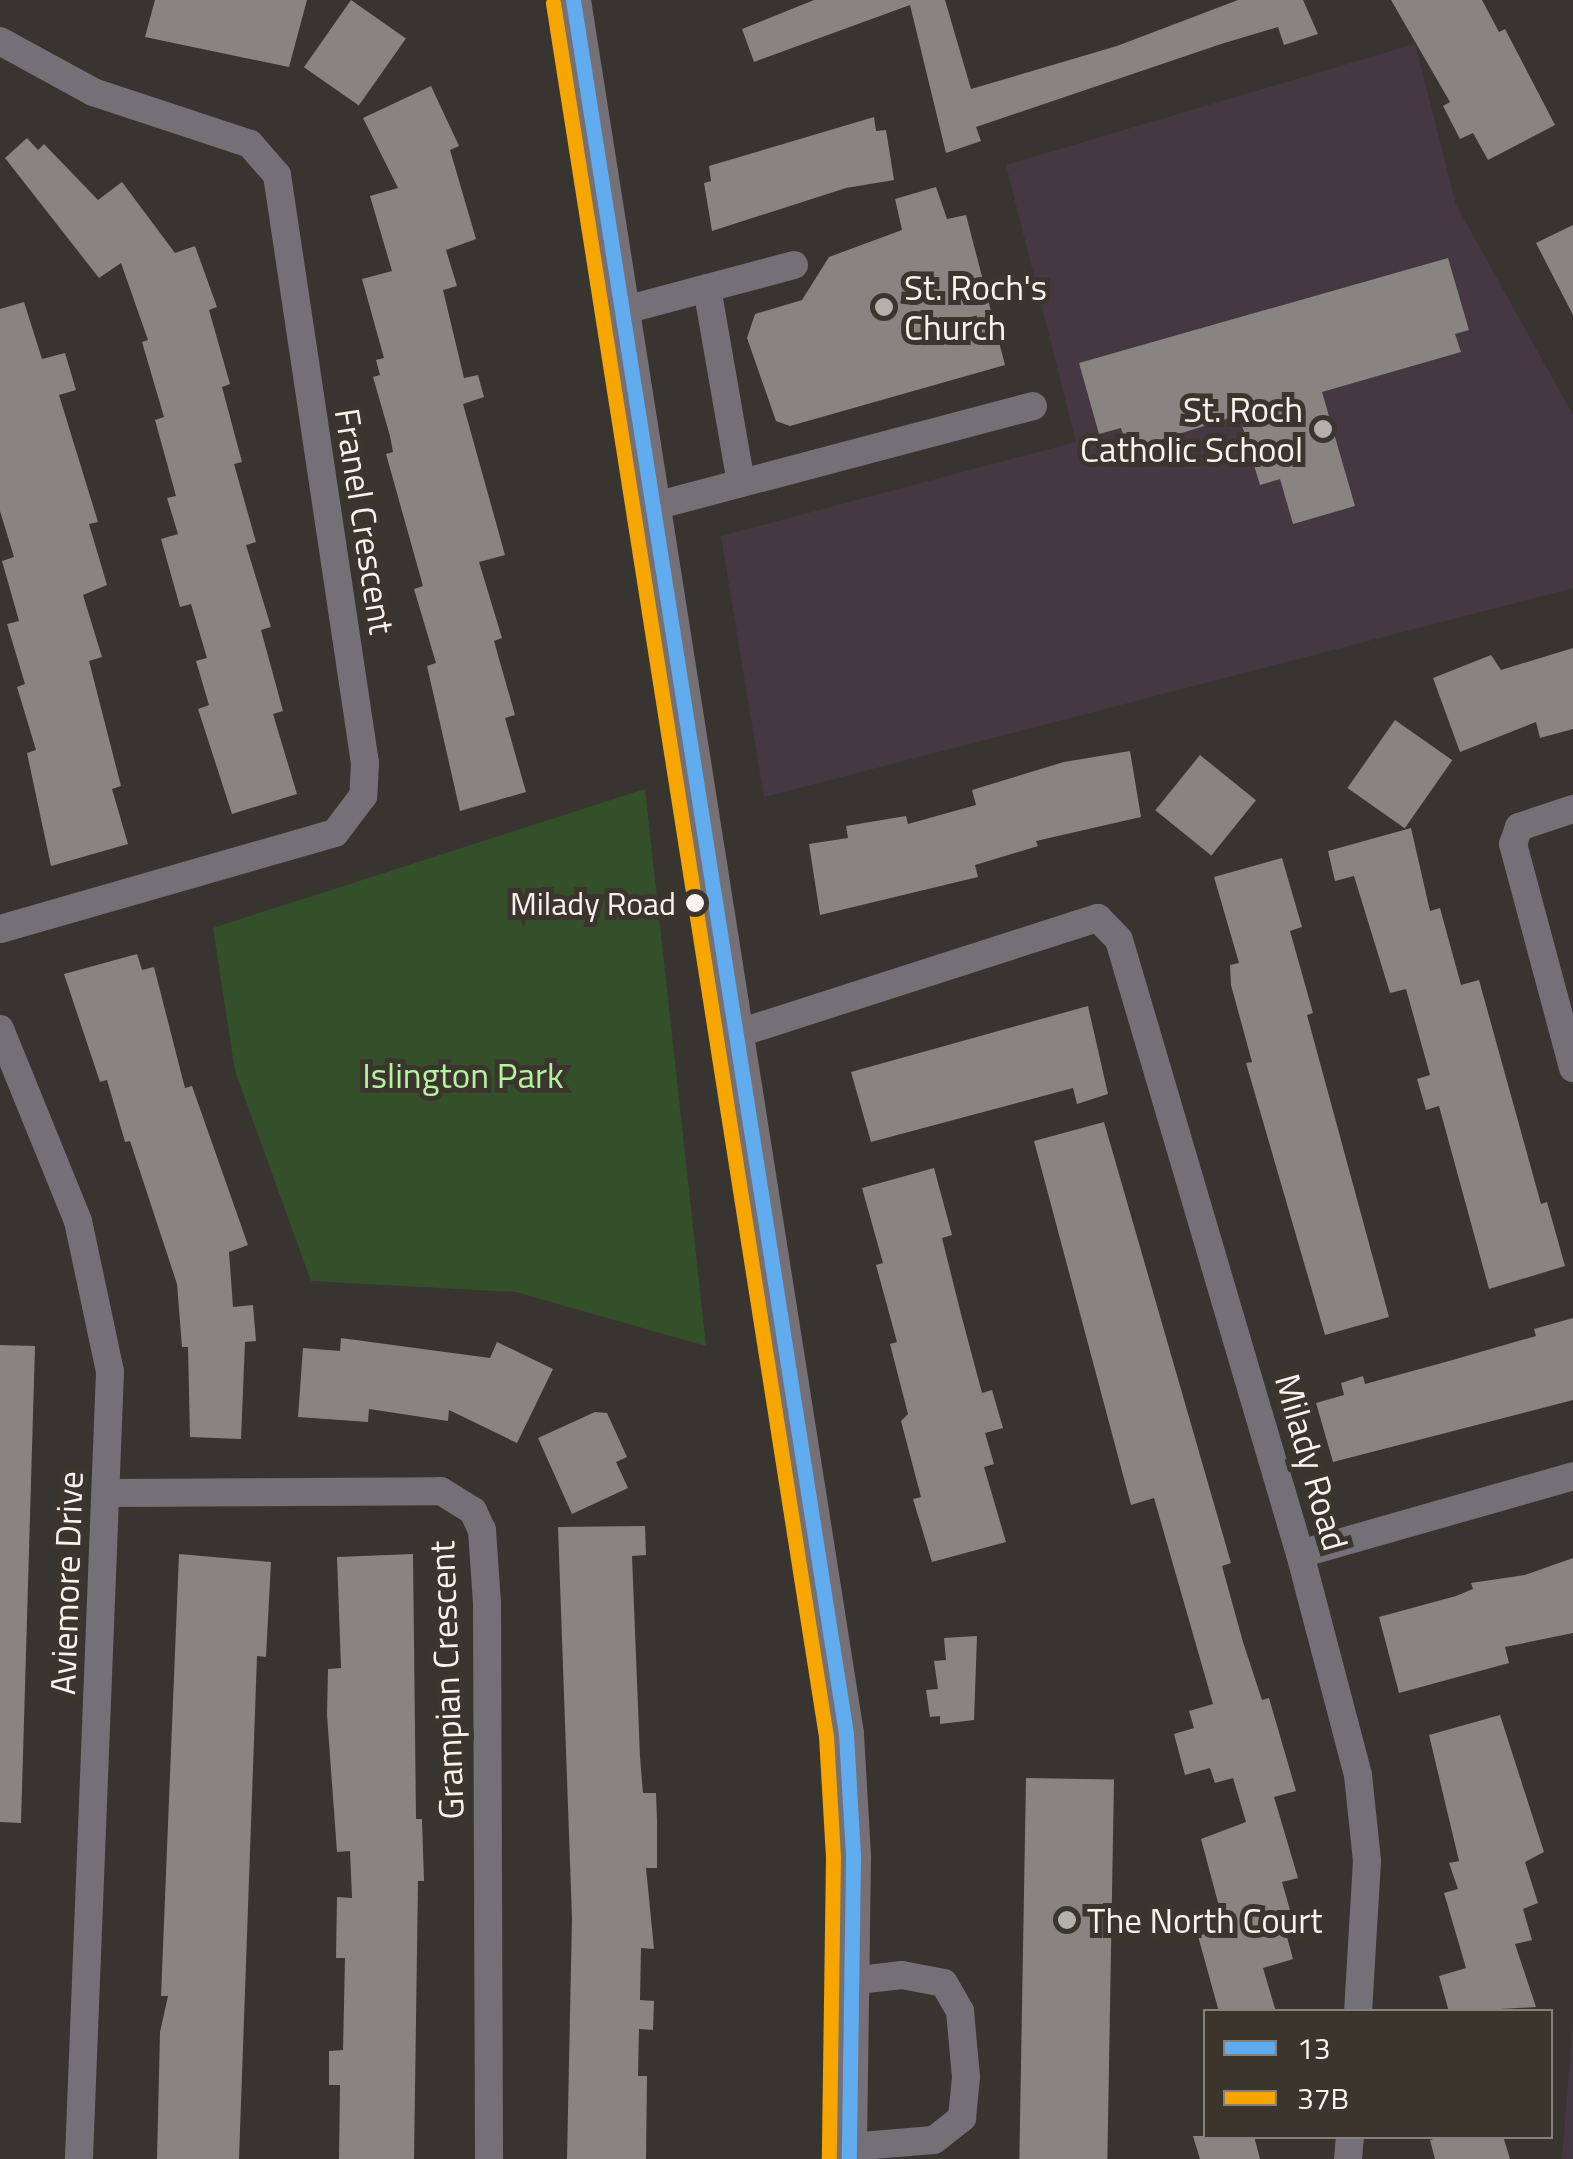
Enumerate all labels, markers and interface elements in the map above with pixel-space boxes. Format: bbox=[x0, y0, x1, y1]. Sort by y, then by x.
place label: St. Roch's Church bbox=[904, 266, 1047, 348]
marker: St. Roch's Church bbox=[873, 296, 895, 318]
place label: St. Roch Catholic School bbox=[1080, 388, 1303, 470]
street label: Franel Crescent bbox=[326, 405, 404, 637]
marker: St. Roch Catholic School bbox=[1312, 418, 1334, 440]
place label: Milady Road bbox=[510, 884, 676, 922]
marker: Milady Road bbox=[685, 893, 705, 913]
park label: Islington Park bbox=[362, 1054, 564, 1096]
street label: Milady Road bbox=[1267, 1369, 1357, 1555]
street label: Aviemore Drive bbox=[41, 1470, 91, 1696]
street label: Grampian Crescent bbox=[420, 1540, 472, 1820]
place label: The North Court bbox=[1087, 1899, 1323, 1941]
marker: The North Court bbox=[1056, 1909, 1078, 1931]
legend bbox=[1203, 2009, 1553, 2139]
text: 13 bbox=[1297, 2025, 1331, 2071]
text: 37B bbox=[1297, 2075, 1349, 2121]

